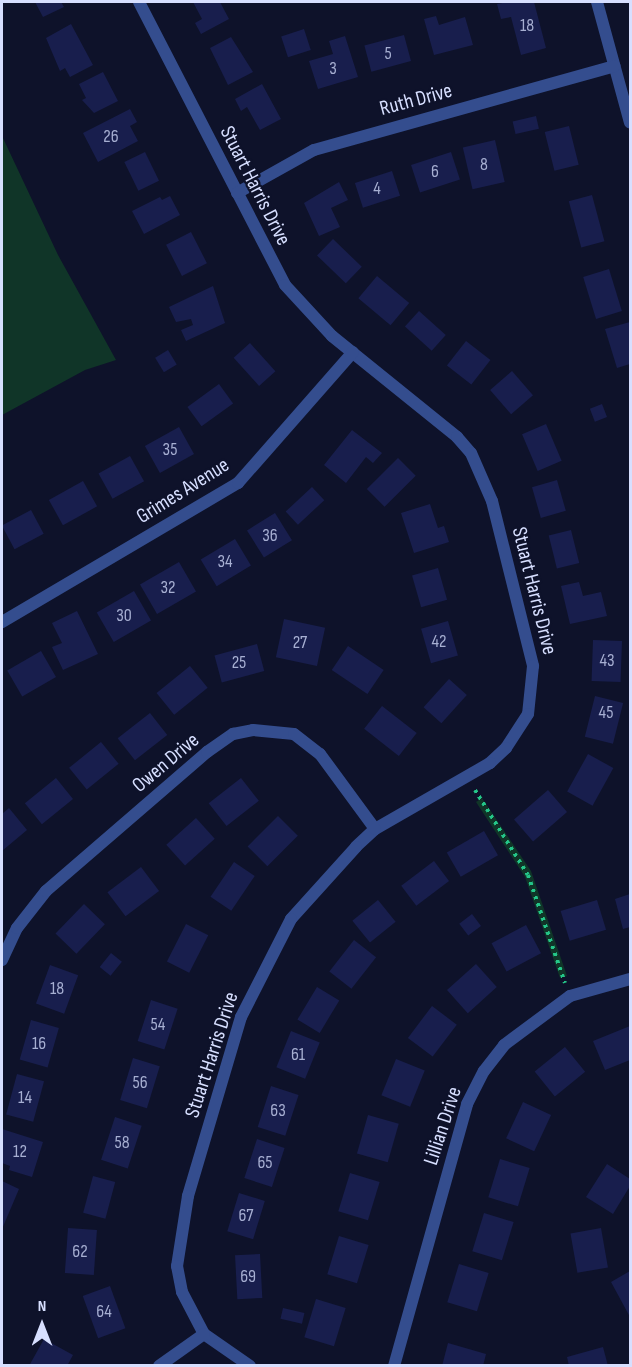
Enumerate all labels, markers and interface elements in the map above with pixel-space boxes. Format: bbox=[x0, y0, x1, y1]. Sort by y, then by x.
house number: 18 bbox=[520, 15, 534, 37]
house number: 5 bbox=[384, 43, 392, 65]
house number: 3 bbox=[329, 58, 337, 80]
street label: Ruth Drive bbox=[377, 78, 455, 122]
street label: Stuart Harris Drive bbox=[214, 122, 296, 250]
house number: 26 bbox=[103, 126, 119, 148]
house number: 8 bbox=[480, 154, 488, 176]
house number: 6 bbox=[431, 161, 439, 183]
house number: 4 bbox=[373, 178, 381, 200]
house number: 35 bbox=[163, 439, 177, 461]
street label: Grimes Avenue bbox=[132, 453, 234, 529]
house number: 36 bbox=[262, 525, 278, 547]
street label: Stuart Harris Drive bbox=[506, 525, 562, 657]
house number: 34 bbox=[217, 551, 233, 573]
house number: 32 bbox=[161, 577, 175, 599]
house number: 30 bbox=[116, 605, 132, 627]
house number: 42 bbox=[431, 631, 447, 653]
house number: 27 bbox=[293, 632, 307, 654]
house number: 43 bbox=[599, 650, 615, 672]
house number: 25 bbox=[232, 652, 246, 674]
house number: 45 bbox=[599, 702, 613, 724]
street label: Owen Drive bbox=[127, 728, 205, 798]
house number: 18 bbox=[50, 978, 64, 1000]
street label: Stuart Harris Drive bbox=[180, 989, 244, 1121]
house number: 54 bbox=[151, 1014, 165, 1036]
house number: 16 bbox=[32, 1033, 46, 1055]
house number: 61 bbox=[291, 1044, 305, 1066]
house number: 56 bbox=[132, 1072, 148, 1094]
street label: Lillian Drive bbox=[419, 1084, 467, 1168]
house number: 14 bbox=[18, 1087, 32, 1109]
house number: 63 bbox=[270, 1100, 286, 1122]
house number: 58 bbox=[114, 1132, 130, 1154]
house number: 12 bbox=[13, 1141, 27, 1163]
house number: 65 bbox=[257, 1152, 273, 1174]
house number: 67 bbox=[238, 1205, 254, 1227]
house number: 62 bbox=[72, 1241, 88, 1263]
house number: 69 bbox=[240, 1266, 256, 1288]
north arrow bbox=[12, 1295, 72, 1355]
text: N bbox=[38, 1297, 46, 1316]
house number: 64 bbox=[96, 1301, 112, 1323]

